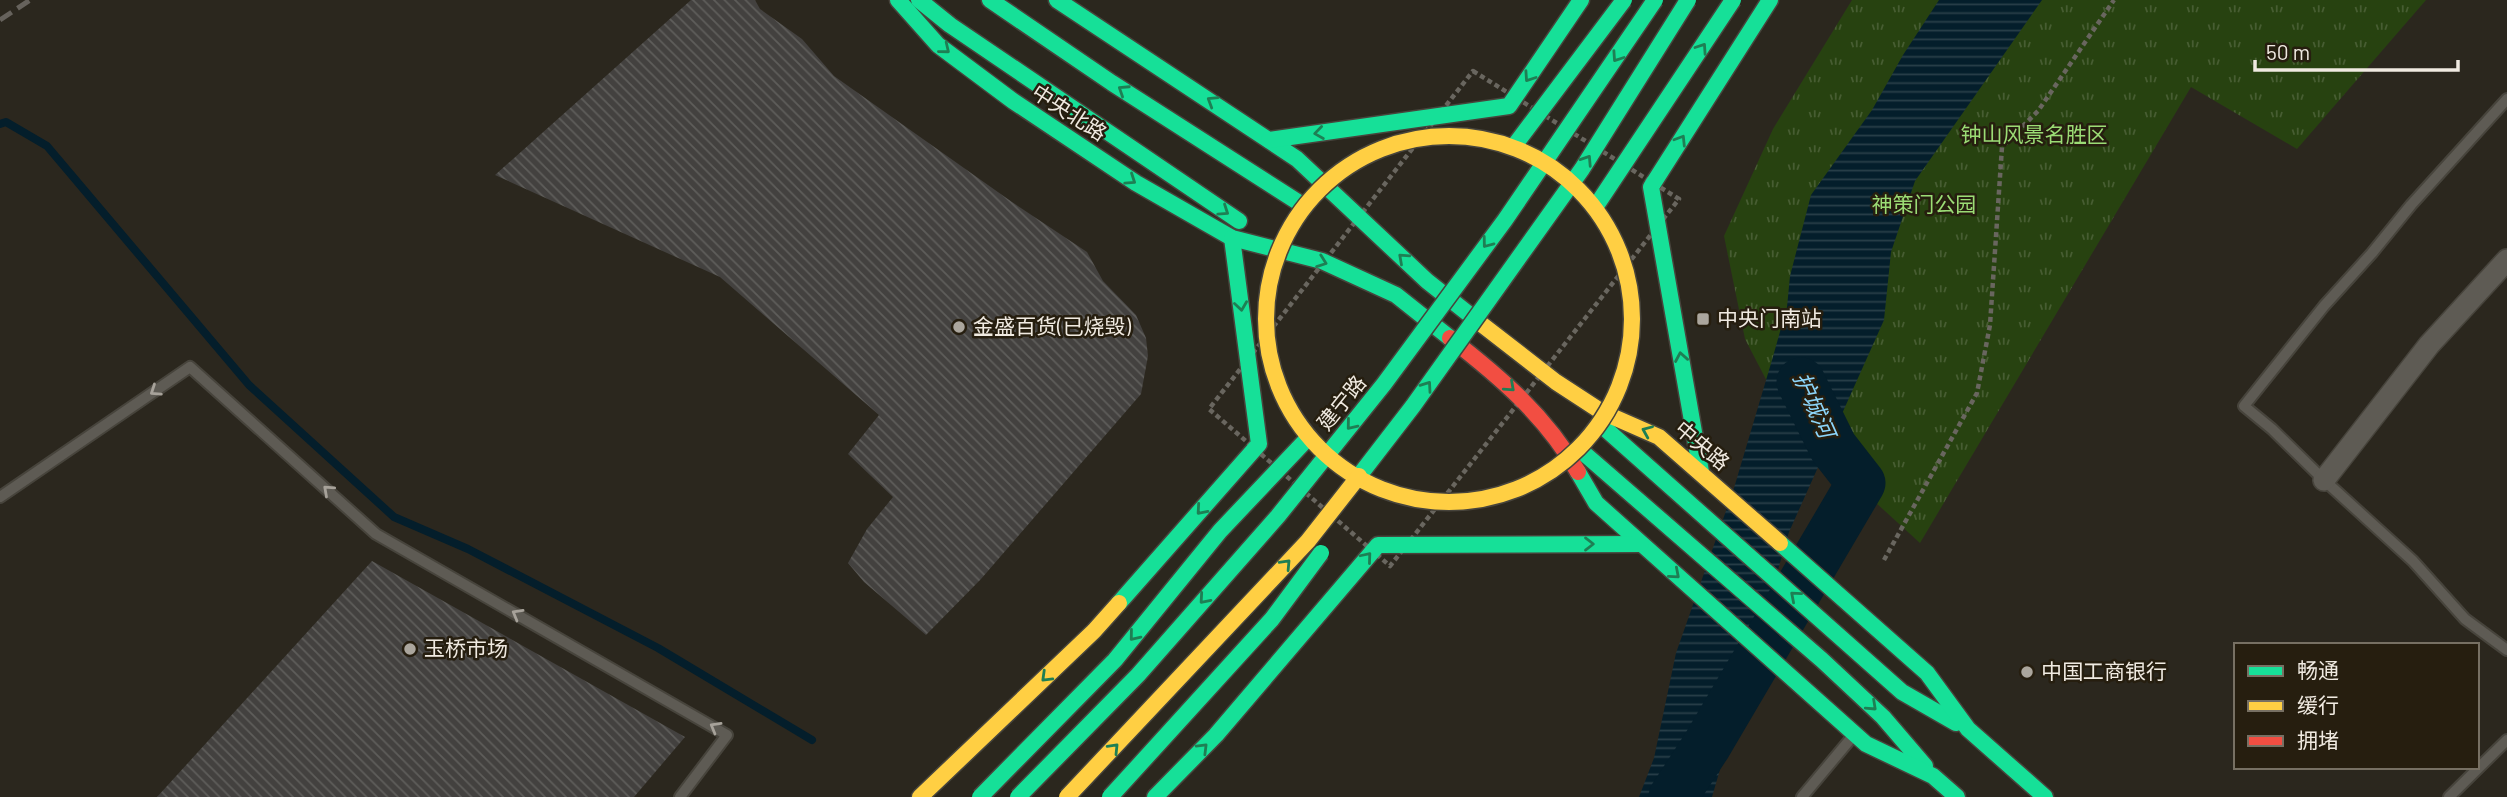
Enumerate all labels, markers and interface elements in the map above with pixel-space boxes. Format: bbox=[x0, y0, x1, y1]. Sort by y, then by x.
scale bar bbox=[2255, 28, 2458, 72]
text: 50 m bbox=[2266, 39, 2310, 64]
one-way arrow bbox=[937, 41, 949, 54]
one-way arrow bbox=[1693, 42, 1706, 55]
one-way arrow bbox=[1613, 49, 1626, 62]
one-way arrow bbox=[1524, 69, 1537, 82]
street label: 中央北路 bbox=[1028, 78, 1112, 145]
one-way arrow bbox=[1117, 85, 1130, 98]
one-way arrow bbox=[1207, 97, 1220, 110]
park label: 钟山风景名胜区 bbox=[1961, 121, 2108, 146]
one-way arrow bbox=[1313, 125, 1325, 140]
one-way arrow bbox=[1672, 135, 1685, 148]
one-way arrow bbox=[1579, 155, 1592, 168]
one-way arrow bbox=[1123, 172, 1136, 184]
park label: 神策门公园 bbox=[1872, 191, 1977, 216]
one-way arrow bbox=[1216, 203, 1229, 215]
one-way arrow bbox=[1483, 235, 1496, 248]
one-way arrow bbox=[1315, 254, 1327, 268]
one-way arrow bbox=[1398, 254, 1411, 267]
one-way arrow bbox=[1234, 300, 1249, 312]
place label: 中央门南站 bbox=[1717, 305, 1822, 330]
marker: 中央门南站 bbox=[1695, 311, 1711, 327]
place label: 金盛百货(已烧毁) bbox=[973, 313, 1131, 338]
marker: 金盛百货(已烧毁) bbox=[951, 319, 967, 335]
one-way arrow bbox=[1674, 351, 1689, 362]
water label: 护城河 bbox=[1788, 367, 1843, 445]
street label: 建宁路 bbox=[1311, 370, 1370, 434]
one-way arrow bbox=[1502, 379, 1515, 391]
one-way arrow bbox=[1419, 381, 1432, 394]
one-way arrow bbox=[150, 383, 163, 395]
street label: 中央路 bbox=[1671, 415, 1735, 475]
one-way arrow bbox=[1347, 417, 1359, 430]
one-way arrow bbox=[1642, 425, 1654, 439]
one-way arrow bbox=[323, 486, 336, 498]
one-way arrow bbox=[1197, 502, 1209, 515]
one-way arrow bbox=[1584, 536, 1595, 552]
one-way arrow bbox=[1359, 552, 1371, 565]
one-way arrow bbox=[1278, 559, 1290, 572]
one-way arrow bbox=[1667, 566, 1680, 578]
one-way arrow bbox=[1200, 591, 1213, 604]
one-way arrow bbox=[1790, 592, 1803, 604]
one-way arrow bbox=[512, 609, 525, 622]
one-way arrow bbox=[1130, 629, 1143, 641]
place label: 玉桥市场 bbox=[424, 635, 508, 660]
marker: 玉桥市场 bbox=[402, 641, 418, 657]
legend bbox=[2234, 643, 2479, 769]
text: 畅通 bbox=[2297, 657, 2339, 682]
place label: 中国工商银行 bbox=[2041, 658, 2167, 683]
marker: 中国工商银行 bbox=[2019, 664, 2035, 680]
one-way arrow bbox=[1041, 668, 1054, 681]
text: 缓行 bbox=[2297, 692, 2339, 717]
one-way arrow bbox=[1864, 698, 1877, 711]
one-way arrow bbox=[709, 722, 722, 735]
text: 拥堵 bbox=[2297, 727, 2339, 752]
one-way arrow bbox=[1105, 743, 1118, 756]
one-way arrow bbox=[1195, 744, 1208, 757]

